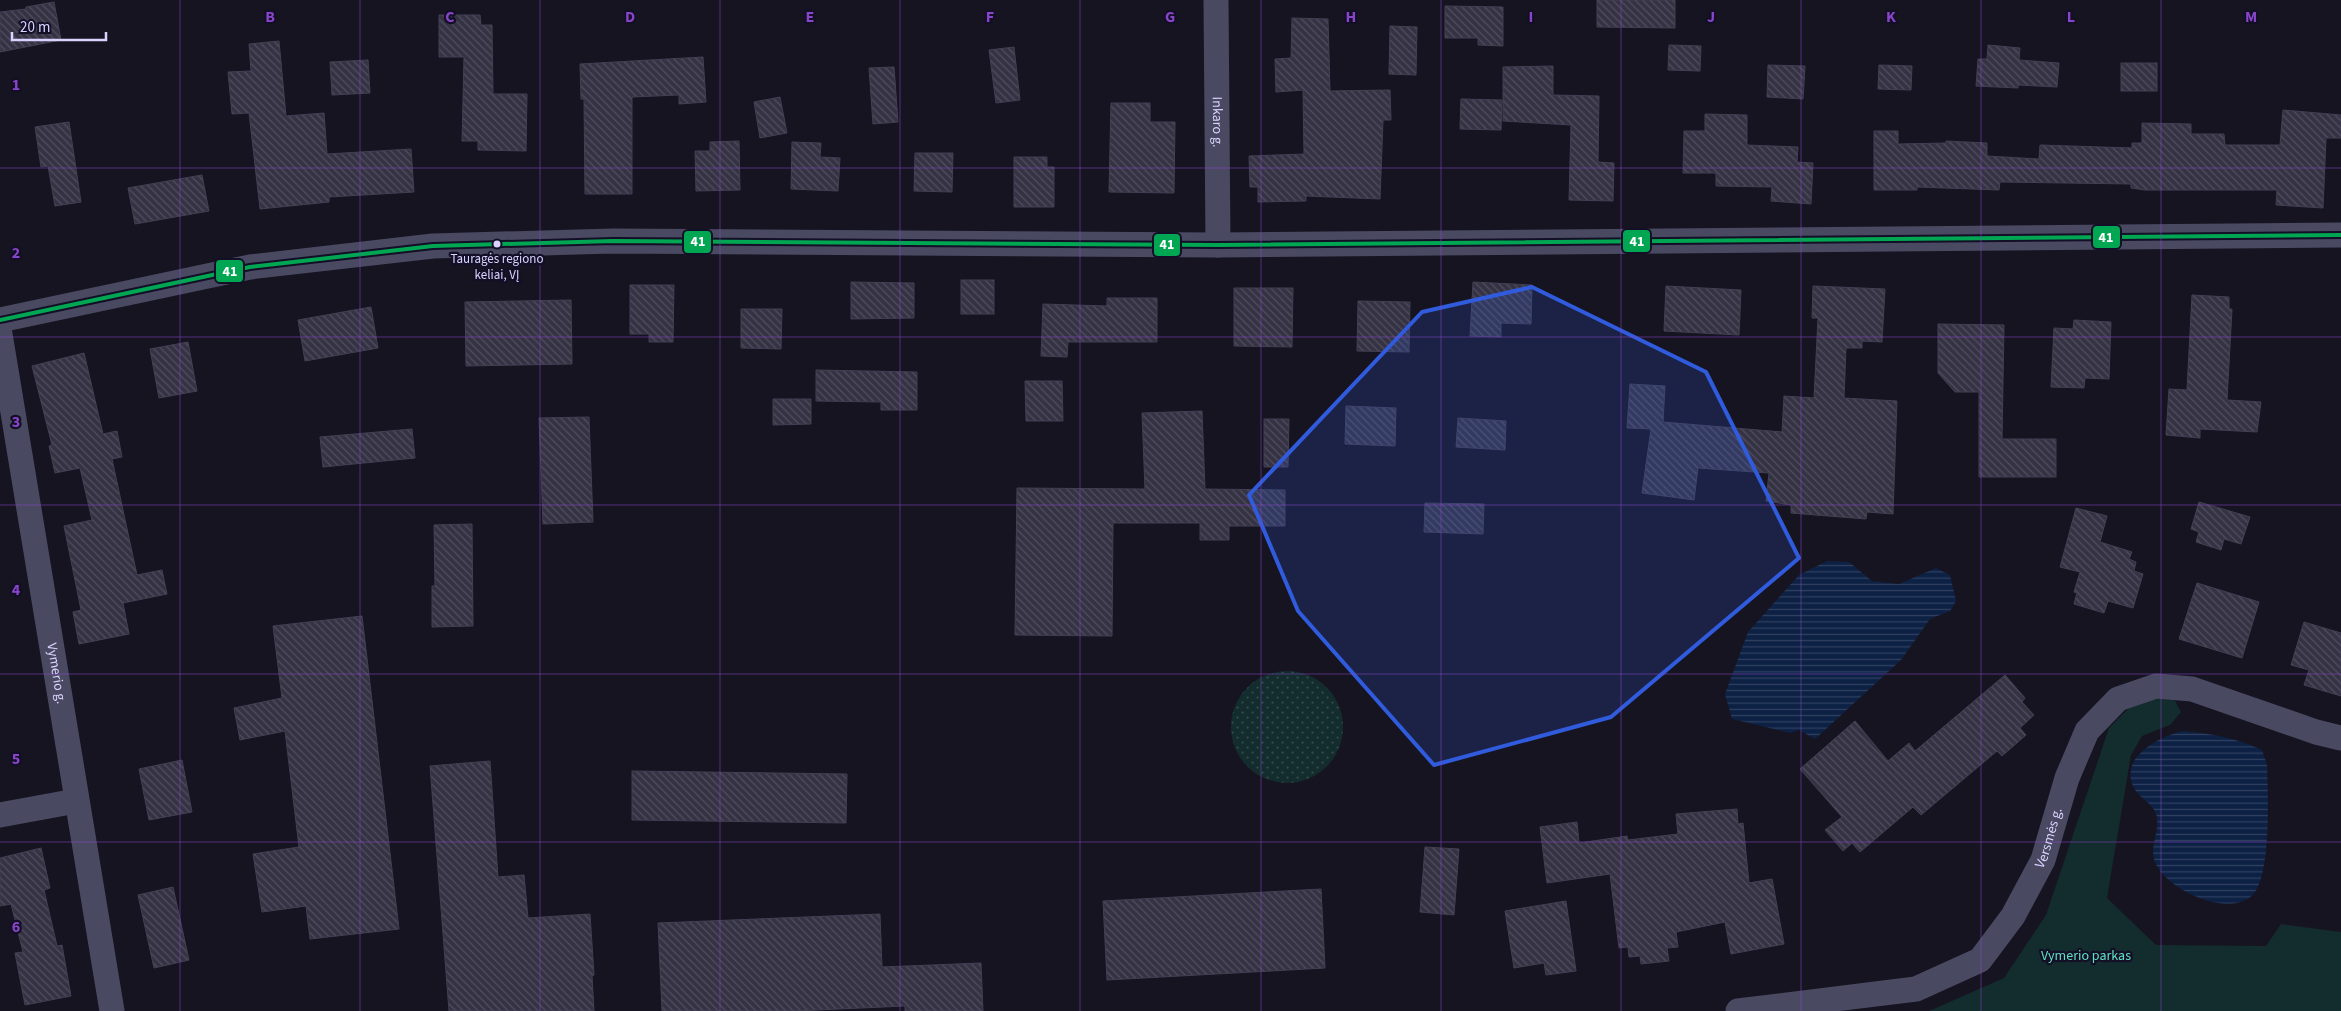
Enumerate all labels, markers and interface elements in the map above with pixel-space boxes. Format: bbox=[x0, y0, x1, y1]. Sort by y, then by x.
text: B bbox=[265, 6, 275, 28]
text: C bbox=[445, 6, 455, 28]
text: D bbox=[625, 6, 635, 28]
text: E bbox=[806, 6, 814, 28]
text: F bbox=[986, 6, 994, 28]
text: G bbox=[1165, 6, 1175, 28]
text: H bbox=[1346, 6, 1356, 28]
text: I bbox=[1529, 6, 1533, 28]
text: J bbox=[1707, 6, 1715, 28]
text: K bbox=[1886, 6, 1896, 28]
text: L bbox=[2067, 6, 2075, 28]
text: M bbox=[2245, 6, 2257, 28]
scale bar bbox=[12, 10, 106, 42]
text: 20 m bbox=[20, 17, 50, 38]
text: 1 bbox=[12, 74, 20, 96]
street label: Inkaro g. bbox=[1207, 96, 1227, 148]
line badge: 41 bbox=[2092, 225, 2121, 249]
text: 41 bbox=[2099, 228, 2113, 248]
line badge: 41 bbox=[1622, 229, 1651, 253]
line badge: 41 bbox=[683, 230, 712, 254]
text: 41 bbox=[691, 232, 705, 252]
text: 41 bbox=[1630, 232, 1644, 252]
line badge: 41 bbox=[1153, 233, 1181, 257]
text: 41 bbox=[1160, 235, 1174, 255]
marker: Tauragės regiono keliai, VĮ bbox=[492, 239, 502, 249]
text: 2 bbox=[12, 242, 20, 264]
place label: Tauragės regiono keliai, VĮ bbox=[451, 250, 543, 284]
line badge: 41 bbox=[215, 259, 244, 283]
text: 41 bbox=[223, 262, 237, 282]
text: 3 bbox=[12, 411, 20, 433]
text: 4 bbox=[12, 579, 21, 601]
street label: Vymerio g. bbox=[41, 641, 71, 705]
text: 5 bbox=[12, 748, 20, 770]
street label: Versmės g. bbox=[2030, 805, 2068, 872]
text: 6 bbox=[12, 916, 20, 938]
park label: Vymerio parkas bbox=[2041, 946, 2131, 966]

